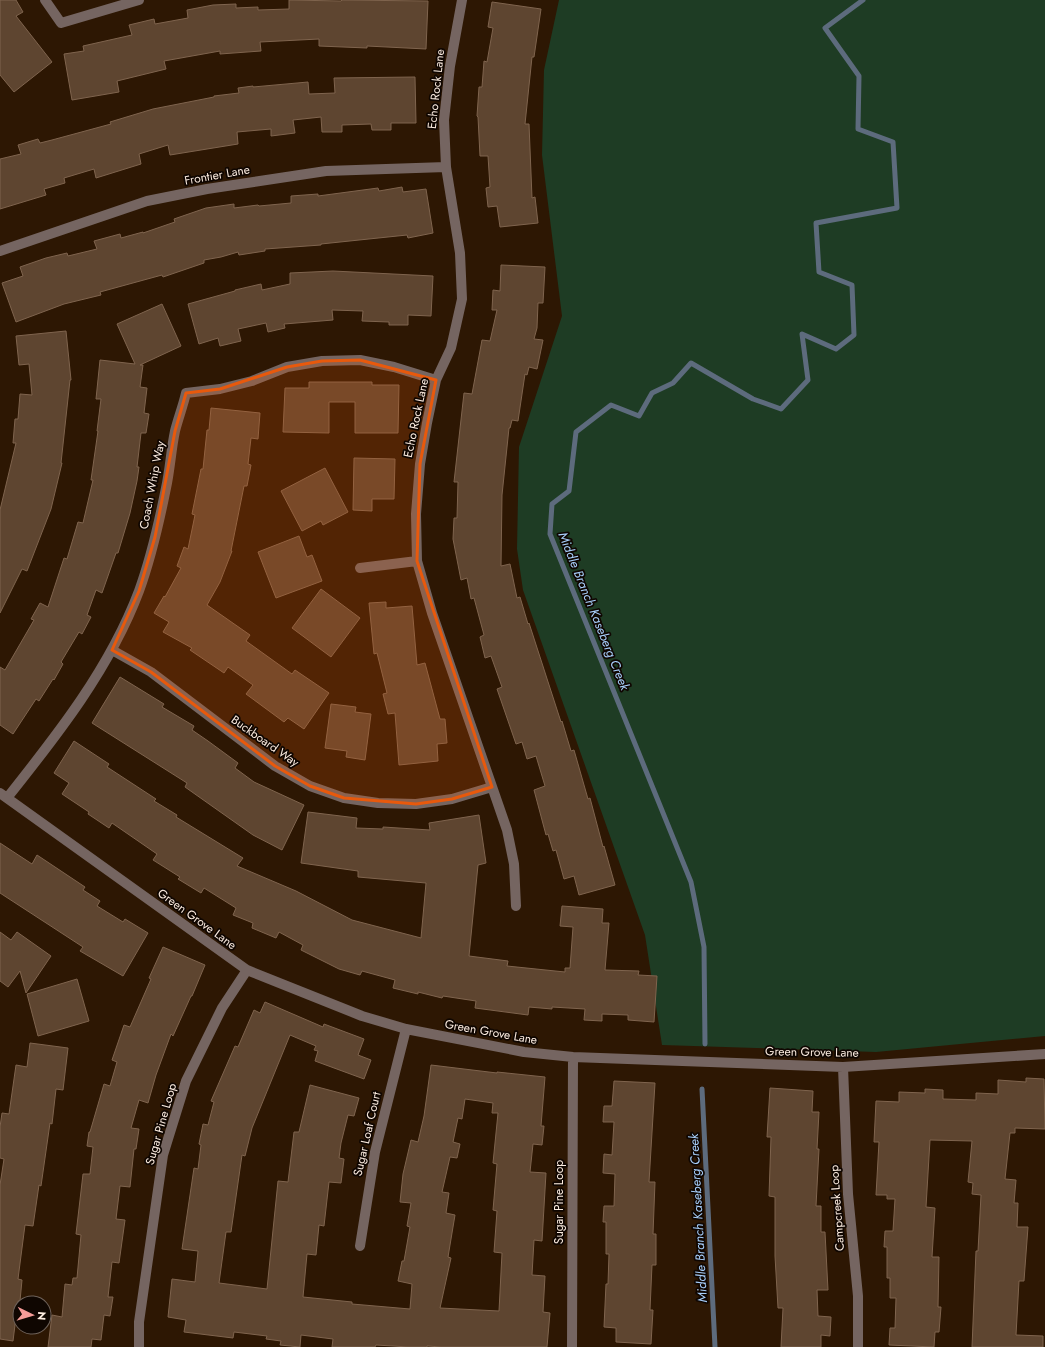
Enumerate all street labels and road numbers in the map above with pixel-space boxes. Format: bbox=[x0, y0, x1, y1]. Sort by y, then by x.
street label: Echo Rock Lane bbox=[423, 48, 449, 130]
street label: Frontier Lane bbox=[183, 160, 251, 190]
street label: Echo Rock Lane bbox=[399, 377, 433, 459]
street label: Coach Whip Way bbox=[135, 439, 170, 531]
street label: Buckboard Way bbox=[227, 711, 303, 772]
street label: Green Grove Lane bbox=[154, 884, 240, 954]
street label: Green Grove Lane bbox=[443, 1015, 539, 1049]
street label: Green Grove Lane bbox=[765, 1042, 859, 1062]
street label: Sugar Pine Loop bbox=[141, 1081, 181, 1167]
street label: Sugar Loaf Court bbox=[349, 1090, 385, 1178]
street label: Sugar Pine Loop bbox=[550, 1160, 568, 1244]
street label: Campcreek Loop bbox=[825, 1164, 849, 1252]

